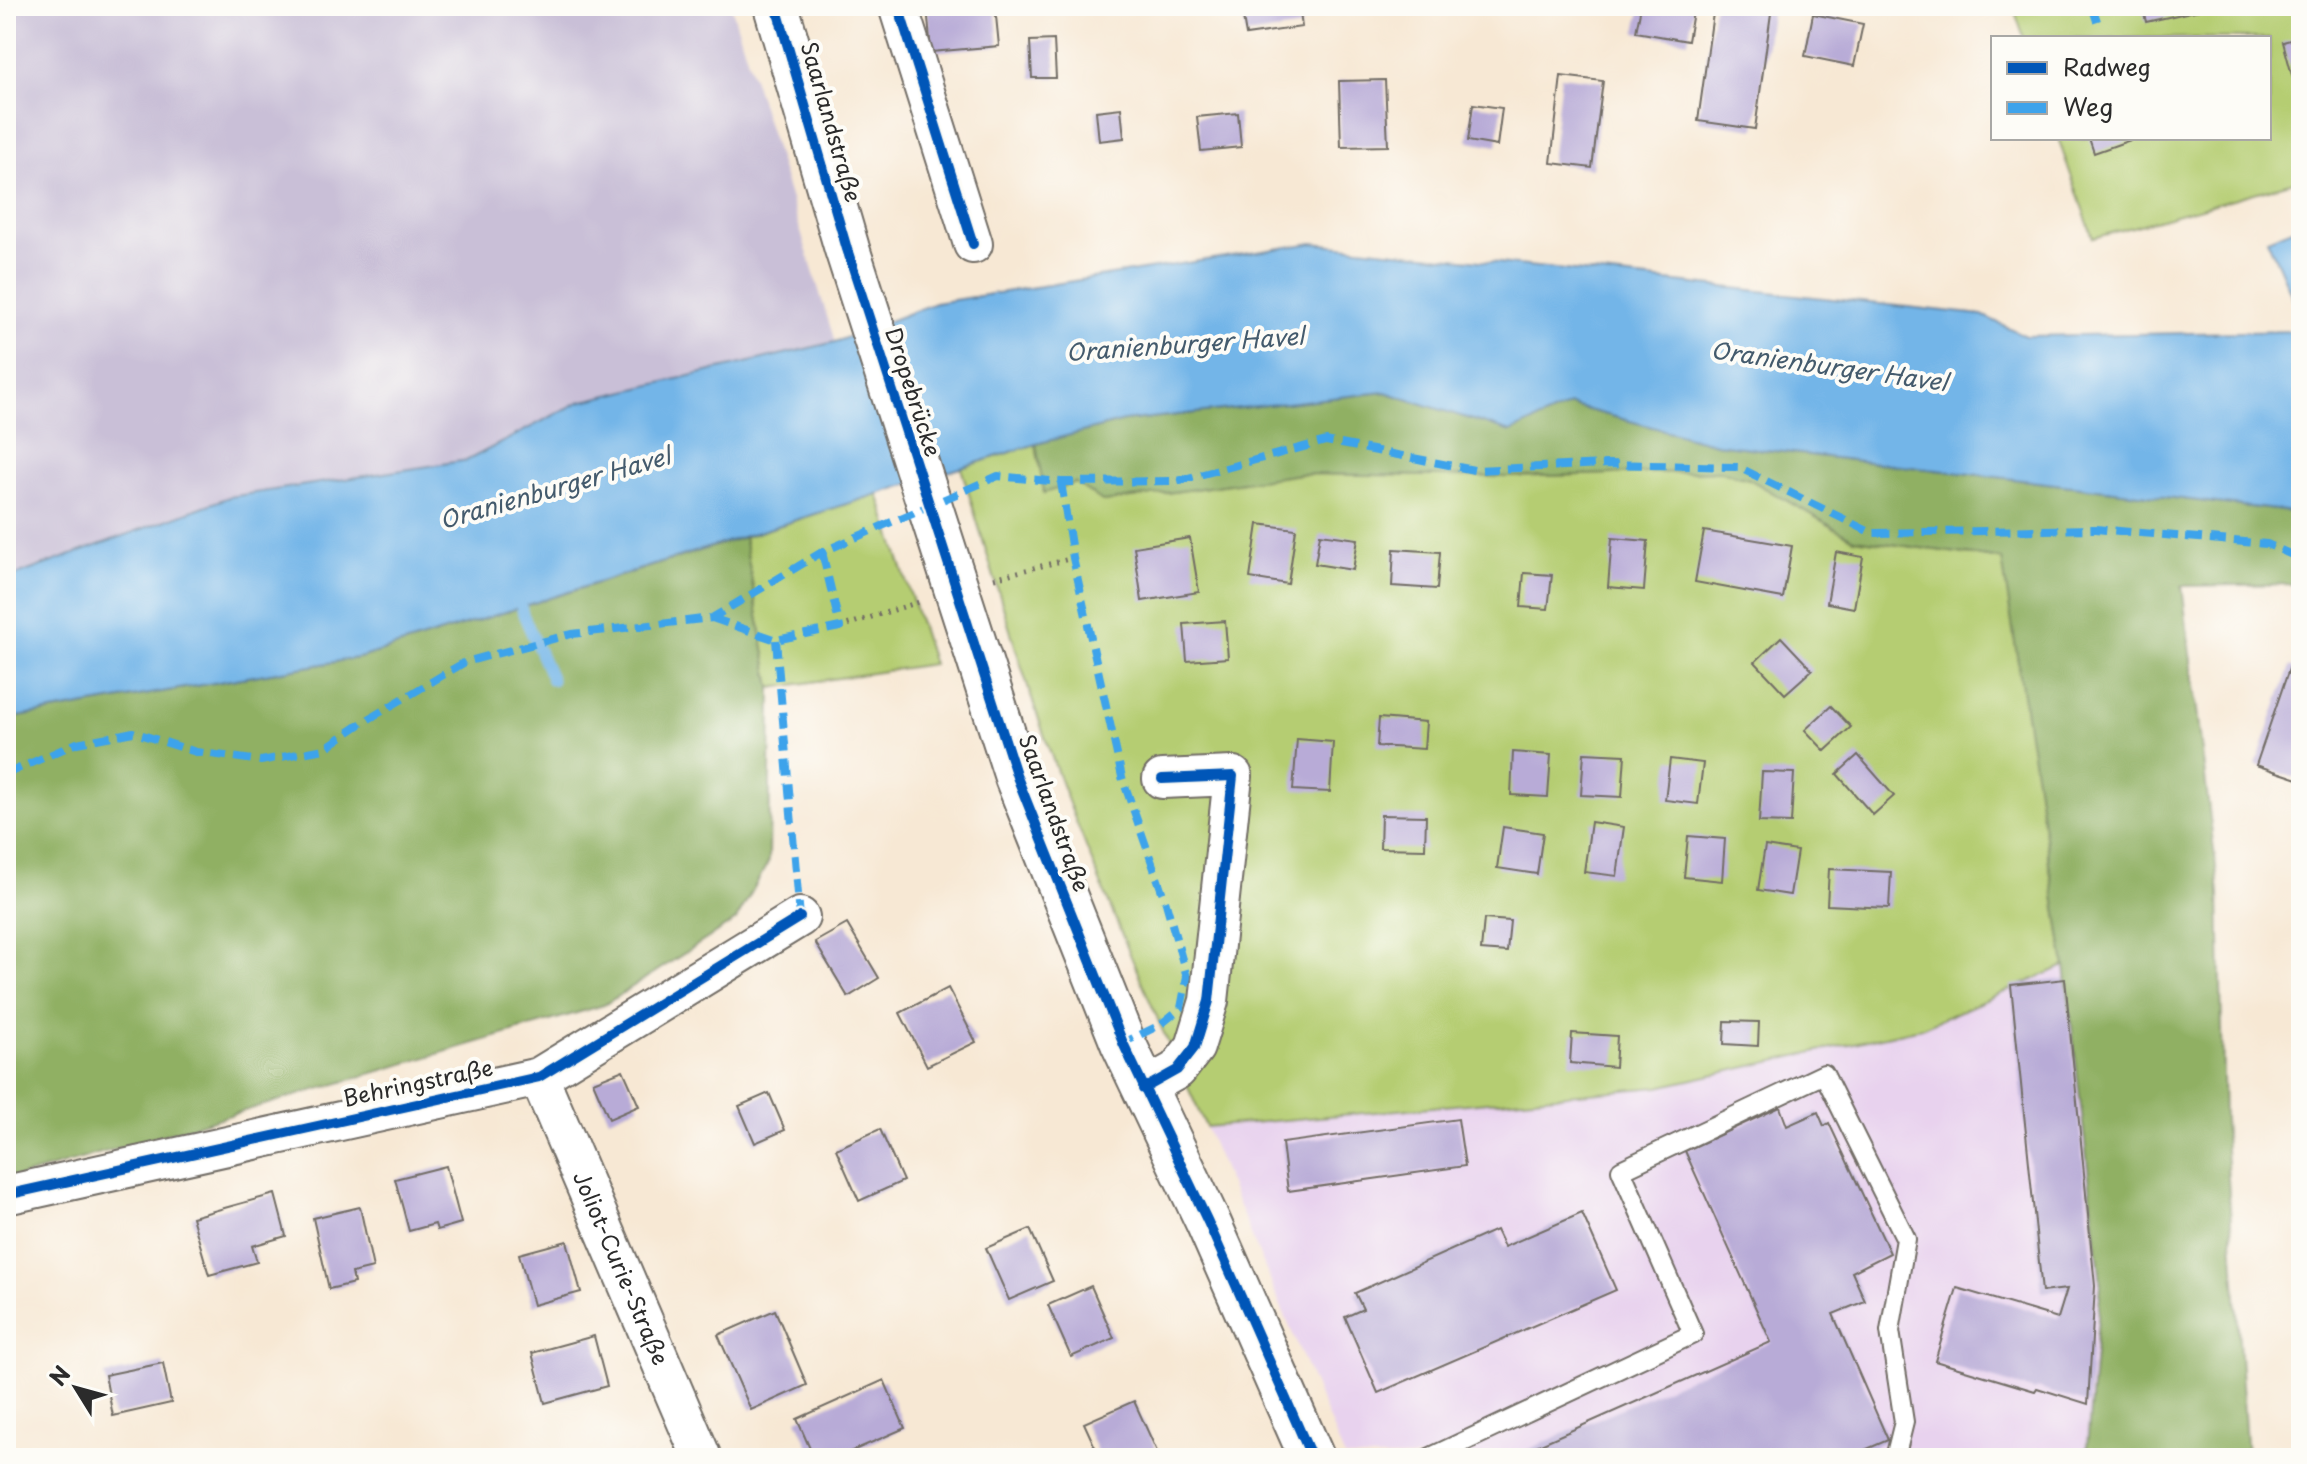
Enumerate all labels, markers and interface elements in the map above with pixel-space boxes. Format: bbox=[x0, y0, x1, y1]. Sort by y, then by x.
legend bbox=[1991, 36, 2271, 140]
street label: Saarlandstraße bbox=[794, 38, 871, 206]
text: Radweg bbox=[2063, 48, 2151, 84]
text: Weg bbox=[2063, 88, 2113, 124]
water label: Oranienburger Havel bbox=[1065, 316, 1309, 369]
street label: Dropebrücke bbox=[878, 323, 951, 460]
water label: Oranienburger Havel bbox=[1709, 331, 1953, 400]
water label: Oranienburger Havel bbox=[435, 436, 677, 537]
street label: Saarlandstraße bbox=[1012, 729, 1099, 896]
street label: Behringstraße bbox=[340, 1050, 496, 1114]
street label: Joliot-Curie-Straße bbox=[566, 1165, 678, 1370]
north arrow bbox=[36, 1348, 116, 1428]
text: N bbox=[40, 1358, 77, 1392]

